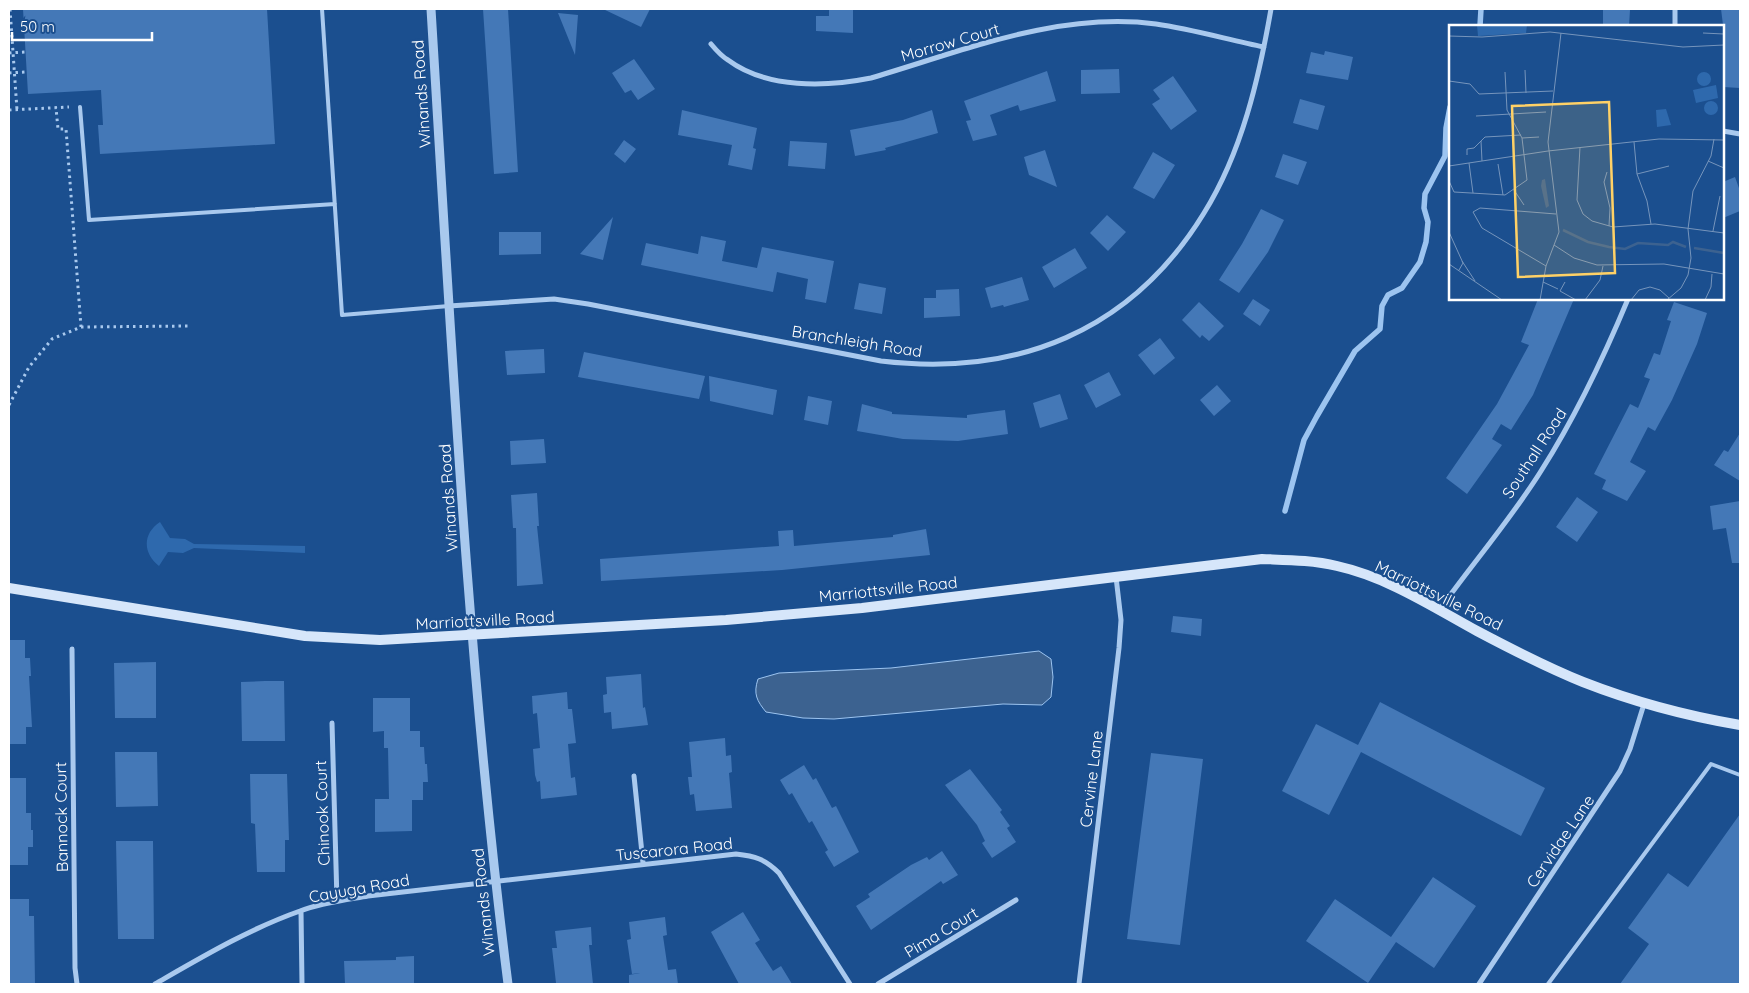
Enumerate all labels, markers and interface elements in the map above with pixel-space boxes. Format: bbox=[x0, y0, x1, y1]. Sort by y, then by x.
scale bar bbox=[12, 10, 152, 42]
text: 50 m bbox=[20, 17, 55, 36]
street label: Morrow Court bbox=[898, 18, 1002, 66]
inset map bbox=[1449, 25, 1724, 300]
street label: Winands Road bbox=[407, 39, 435, 149]
street label: Branchleigh Road bbox=[790, 321, 924, 361]
street label: Southall Road bbox=[1497, 404, 1571, 502]
street label: Winands Road bbox=[434, 443, 462, 553]
street label: Marriottsville Road bbox=[1372, 556, 1506, 634]
street label: Marriottsville Road bbox=[818, 572, 958, 606]
street label: Marriottsville Road bbox=[415, 606, 555, 634]
street label: Cervine Lane bbox=[1075, 729, 1107, 829]
street label: Chinook Court bbox=[310, 760, 334, 866]
street label: Bannock Court bbox=[50, 762, 72, 872]
street label: Cervidae Lane bbox=[1522, 791, 1598, 891]
street label: Tuscarora Road bbox=[615, 833, 733, 865]
street label: Winands Road bbox=[467, 847, 499, 957]
street label: Cayuga Road bbox=[307, 869, 411, 907]
street label: Pima Court bbox=[901, 902, 981, 962]

